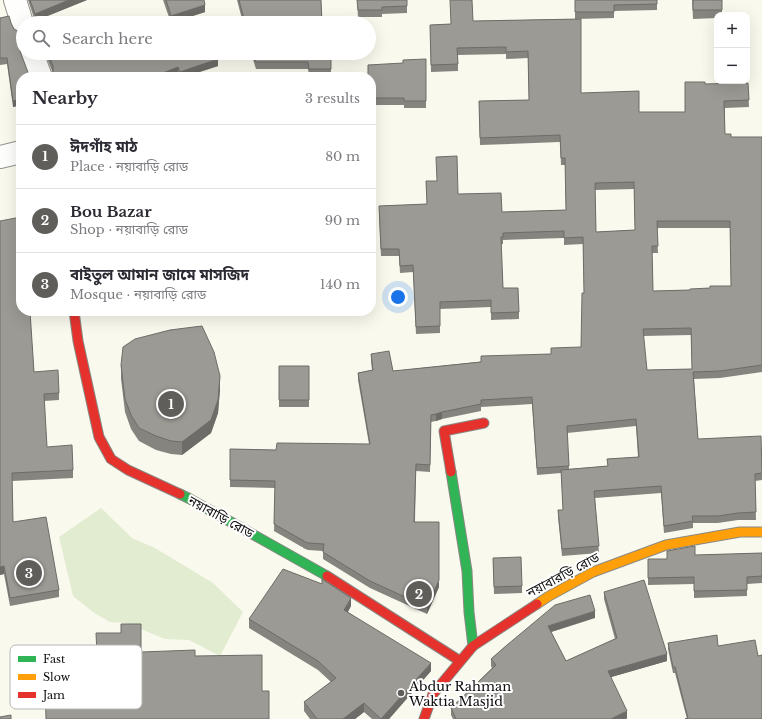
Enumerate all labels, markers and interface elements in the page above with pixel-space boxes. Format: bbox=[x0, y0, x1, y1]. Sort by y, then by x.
map controls bbox=[714, 12, 750, 84]
button: + bbox=[714, 12, 750, 48]
search box bbox=[16, 16, 376, 60]
icon: search bbox=[30, 27, 52, 49]
text: Search here bbox=[62, 29, 153, 48]
button: − bbox=[714, 48, 750, 84]
text: Nearby bbox=[32, 88, 98, 109]
text: 3 results bbox=[305, 90, 360, 107]
text: ঈদগাঁহ মাঠ bbox=[70, 137, 138, 156]
text: 1 bbox=[42, 148, 48, 165]
text: 80 m bbox=[325, 148, 360, 165]
text: Place · নয়াবাড়ি রোড bbox=[70, 158, 188, 175]
text: Bou Bazar bbox=[70, 202, 152, 221]
text: 2 bbox=[41, 212, 49, 229]
text: 90 m bbox=[325, 212, 360, 229]
text: Shop · নয়াবাড়ি রোড bbox=[70, 221, 188, 238]
text: বাইতুল আমান জামে মাসজিদ bbox=[70, 265, 249, 284]
text: 3 bbox=[41, 276, 49, 293]
text: 140 m bbox=[320, 276, 360, 293]
text: Mosque · নয়াবাড়ি রোড bbox=[70, 286, 206, 303]
your location bbox=[388, 287, 408, 307]
pin: 1 bbox=[158, 389, 184, 419]
street label: নয়াবাড়ি রোড bbox=[184, 492, 257, 542]
street label: নয়াবারড়ি রোড bbox=[523, 548, 603, 602]
pin: 3 bbox=[16, 558, 42, 588]
pin: 2 bbox=[406, 579, 432, 609]
legend bbox=[10, 645, 142, 709]
text: Fast bbox=[43, 652, 66, 666]
text: Slow bbox=[43, 670, 71, 684]
place label: Abdur Rahman Waktia Masjid bbox=[408, 678, 511, 710]
text: Jam bbox=[41, 688, 65, 702]
marker: Abdur Rahman Waktia Masjid bbox=[396, 688, 406, 698]

